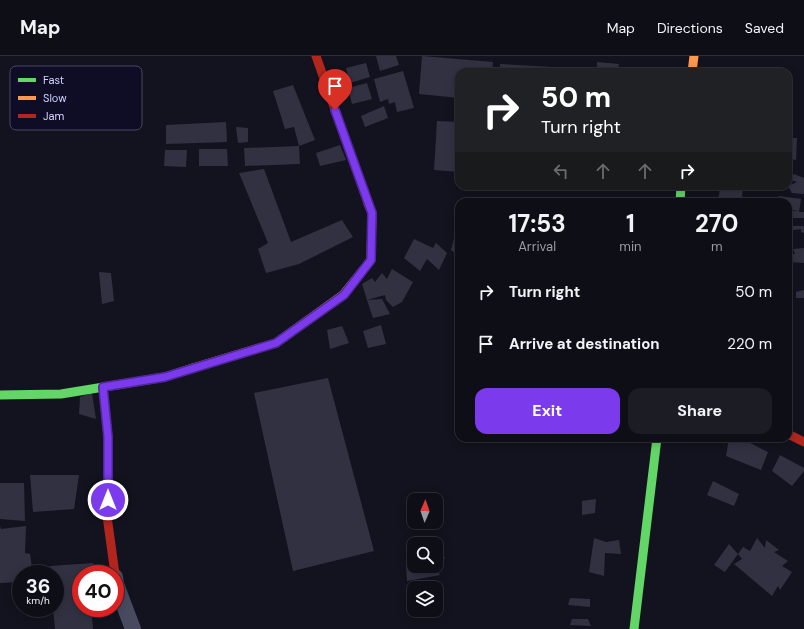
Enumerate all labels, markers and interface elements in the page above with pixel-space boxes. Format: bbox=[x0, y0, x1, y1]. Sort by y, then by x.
text: Map bbox=[20, 15, 60, 40]
text: Map bbox=[607, 19, 635, 37]
text: Directions bbox=[657, 19, 723, 37]
text: Saved bbox=[745, 19, 784, 37]
legend bbox=[10, 66, 142, 130]
pin bbox=[318, 69, 352, 110]
text: Fast bbox=[43, 73, 64, 87]
icon: arrive bbox=[324, 75, 346, 97]
text: 50 m bbox=[541, 79, 611, 116]
icon: right bbox=[475, 84, 527, 136]
text: Slow bbox=[43, 91, 67, 105]
text: Jam bbox=[43, 109, 64, 123]
text: Turn right bbox=[541, 115, 621, 139]
icon: left bbox=[550, 160, 572, 182]
icon: ahead bbox=[592, 160, 614, 182]
icon: ahead bbox=[634, 160, 656, 182]
icon: right bbox=[676, 160, 698, 182]
text: 17:53 bbox=[509, 208, 566, 239]
text: 1 bbox=[626, 208, 635, 239]
text: 270 bbox=[695, 208, 738, 239]
text: Arrival bbox=[518, 238, 556, 255]
text: min bbox=[619, 238, 641, 255]
text: m bbox=[711, 238, 723, 255]
icon: right bbox=[475, 281, 497, 303]
text: Turn right bbox=[509, 282, 580, 302]
text: 50 m bbox=[735, 282, 772, 302]
icon: arrive bbox=[475, 333, 497, 355]
text: Arrive at destination bbox=[509, 334, 660, 354]
text: 220 m bbox=[727, 334, 772, 354]
button: Exit bbox=[475, 388, 620, 434]
button: Share bbox=[628, 388, 772, 434]
position arrow bbox=[87, 479, 129, 521]
north arrow bbox=[407, 493, 443, 529]
map controls bbox=[407, 493, 443, 617]
button: search bbox=[407, 537, 443, 573]
speed limit sign: 40 bbox=[72, 565, 124, 617]
text: 36 bbox=[26, 573, 50, 599]
button: layers bbox=[407, 581, 443, 617]
text: km/h bbox=[26, 594, 50, 607]

